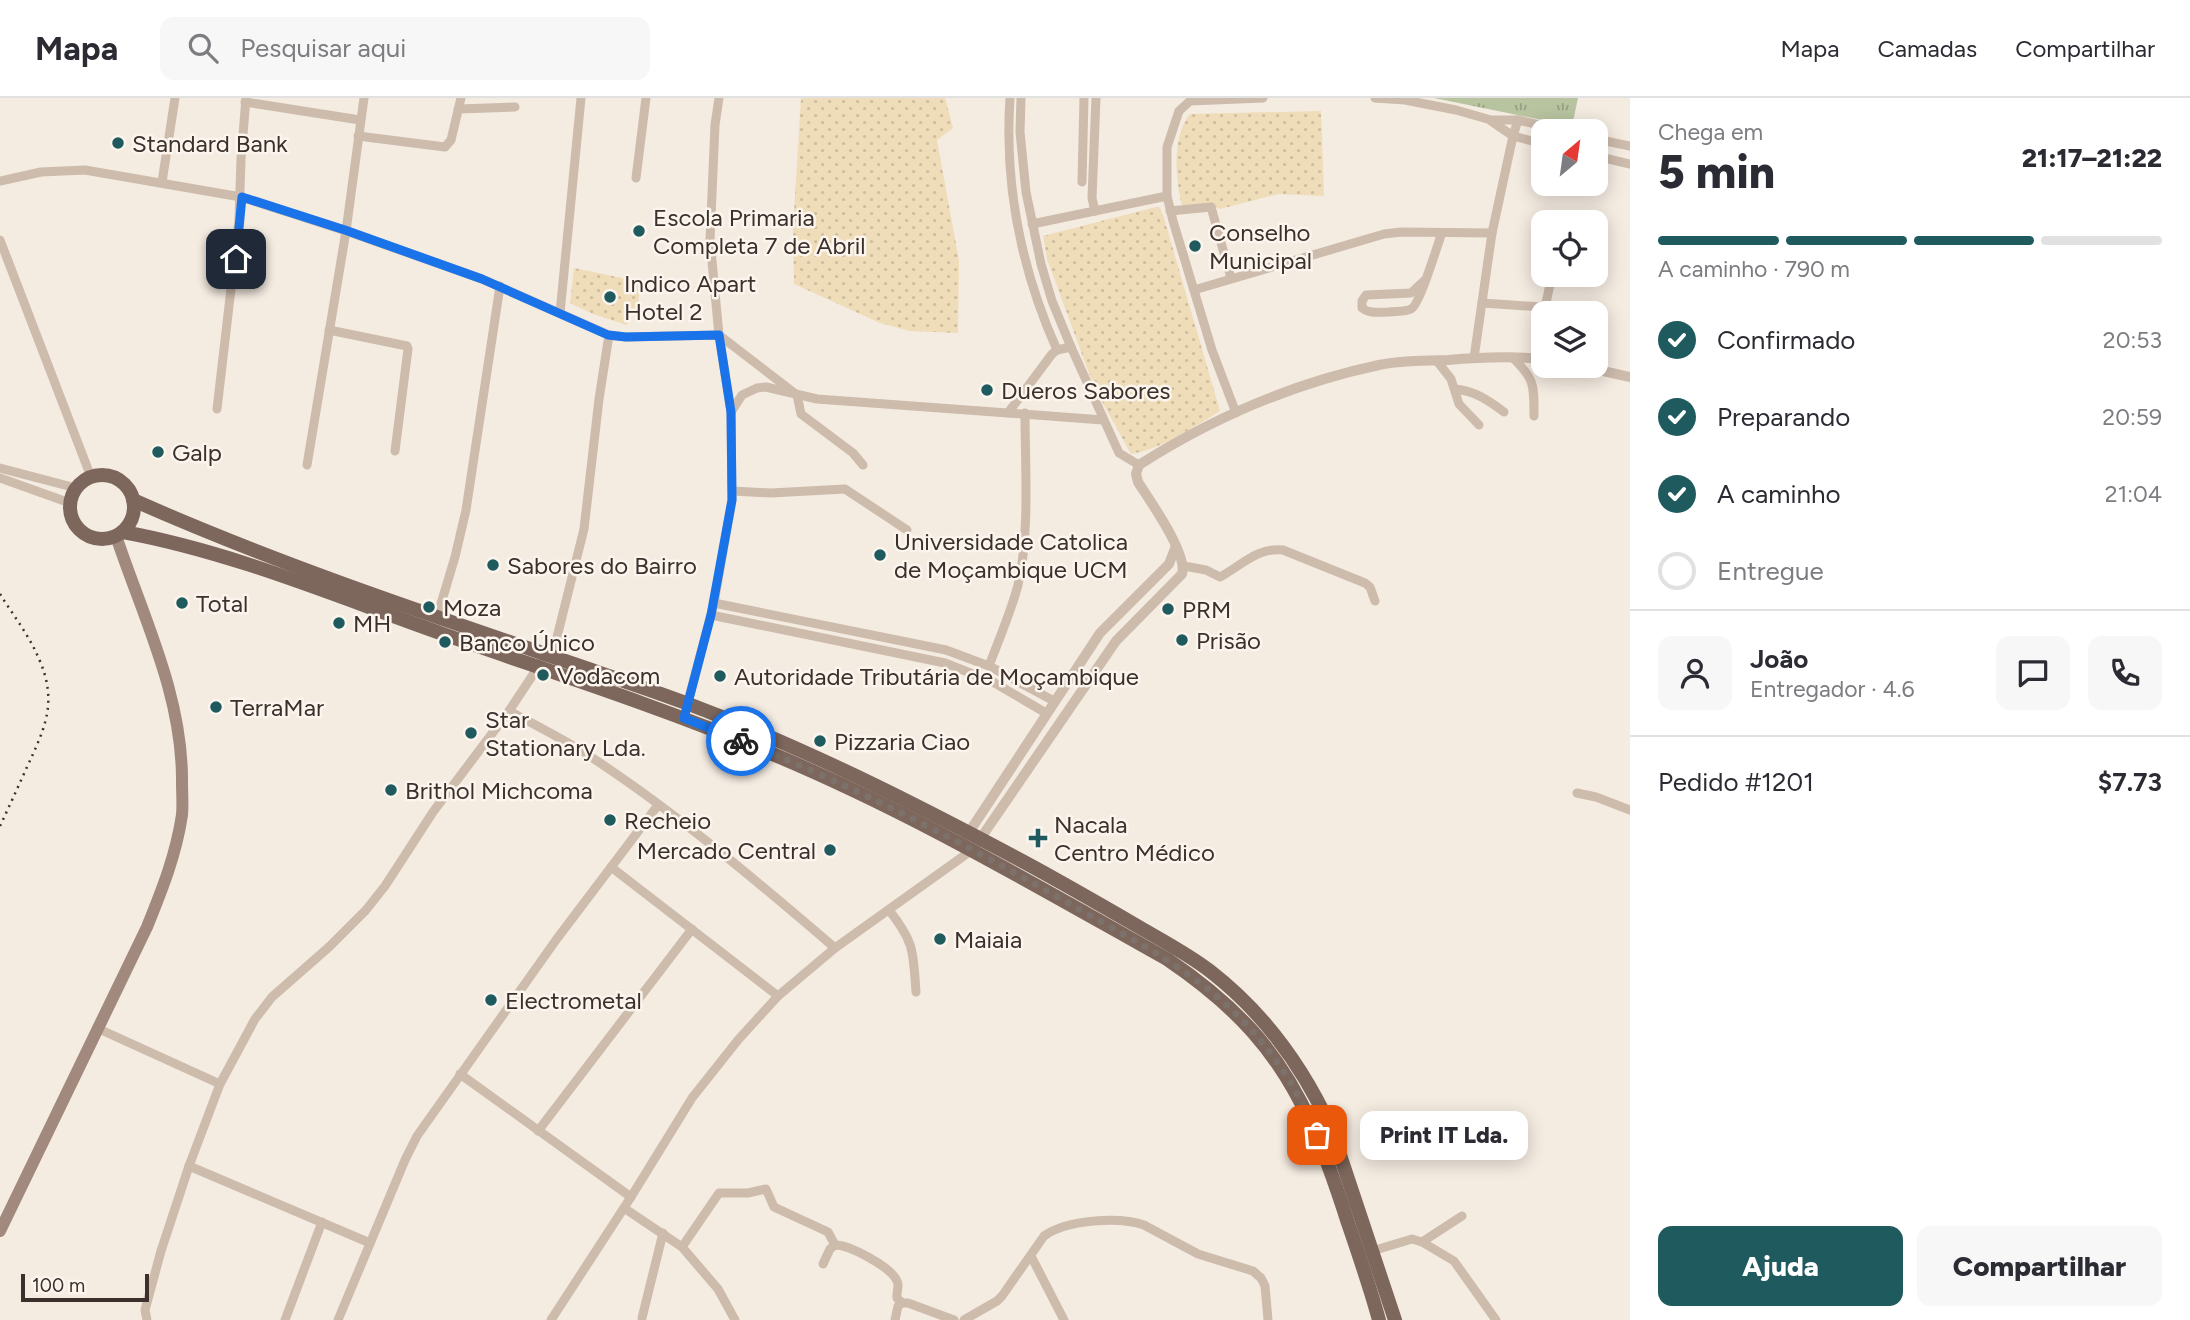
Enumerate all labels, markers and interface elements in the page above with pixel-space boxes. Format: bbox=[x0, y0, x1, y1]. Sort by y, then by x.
search box bbox=[160, 17, 650, 80]
text: Mapa bbox=[35, 29, 118, 68]
icon: search bbox=[184, 29, 222, 67]
text: Pesquisar aqui bbox=[240, 32, 406, 64]
text: Mapa bbox=[1780, 34, 1839, 63]
text: Camadas bbox=[1877, 34, 1977, 63]
text: Compartilhar bbox=[2015, 34, 2155, 63]
text: Chega em bbox=[1658, 118, 1763, 146]
north arrow bbox=[1531, 119, 1608, 196]
map controls bbox=[1531, 119, 1608, 378]
place label: Standard Bank bbox=[132, 129, 288, 158]
marker: Standard Bank bbox=[110, 135, 126, 151]
text: 21:17–21:22 bbox=[2022, 142, 2162, 174]
text: 5 min bbox=[1658, 144, 1775, 200]
place label: Escola Primaria Completa 7 de Abril bbox=[653, 203, 866, 260]
button: locate bbox=[1531, 210, 1608, 287]
place label: Conselho Municipal bbox=[1209, 218, 1312, 275]
marker: Escola Primaria Completa 7 de Abril bbox=[631, 223, 647, 239]
pin bbox=[206, 229, 266, 289]
marker: Conselho Municipal bbox=[1187, 238, 1203, 254]
icon: home bbox=[217, 240, 255, 278]
text: A caminho · 790 m bbox=[1658, 255, 1850, 283]
place label: Indico Apart Hotel 2 bbox=[624, 269, 756, 326]
marker: Indico Apart Hotel 2 bbox=[602, 289, 618, 305]
button: layers bbox=[1531, 301, 1608, 378]
icon: check bbox=[1658, 321, 1696, 359]
text: Confirmado bbox=[1717, 324, 1855, 356]
text: 20:53 bbox=[2103, 326, 2162, 354]
place label: Dueros Sabores bbox=[1001, 376, 1171, 405]
marker: Dueros Sabores bbox=[979, 382, 995, 398]
icon: check bbox=[1658, 398, 1696, 436]
text: Preparando bbox=[1717, 401, 1850, 433]
text: 20:59 bbox=[2102, 403, 2162, 431]
place label: Galp bbox=[172, 438, 222, 467]
marker: Galp bbox=[150, 444, 166, 460]
icon: check bbox=[1658, 475, 1696, 513]
text: A caminho bbox=[1717, 478, 1841, 510]
text: 21:04 bbox=[2105, 480, 2162, 508]
place label: Universidade Catolica de Moçambique UCM bbox=[894, 527, 1128, 584]
marker: Universidade Catolica de Moçambique UCM bbox=[872, 547, 888, 563]
place label: Sabores do Bairro bbox=[507, 551, 697, 580]
text: Entregue bbox=[1717, 555, 1824, 587]
marker: Sabores do Bairro bbox=[485, 557, 501, 573]
place label: Total bbox=[196, 589, 248, 618]
place label: Moza bbox=[443, 593, 501, 622]
marker: Total bbox=[174, 595, 190, 611]
place label: PRM bbox=[1182, 595, 1231, 624]
marker: Moza bbox=[421, 599, 437, 615]
marker: PRM bbox=[1160, 601, 1176, 617]
place label: MH bbox=[353, 609, 391, 638]
marker: MH bbox=[331, 615, 347, 631]
place label: Prisão bbox=[1196, 626, 1261, 655]
place label: Banco Único bbox=[459, 628, 595, 657]
marker: Prisão bbox=[1174, 632, 1190, 648]
marker: Banco Único bbox=[437, 634, 453, 650]
button: person bbox=[1658, 636, 1732, 710]
button: chat bbox=[1996, 636, 2070, 710]
button: phone bbox=[2088, 636, 2162, 710]
text: João bbox=[1750, 643, 1808, 675]
place label: Vodacom bbox=[557, 661, 660, 690]
place label: Autoridade Tributária de Moçambique bbox=[734, 662, 1139, 691]
marker: Vodacom bbox=[535, 667, 551, 683]
marker: Autoridade Tributária de Moçambique bbox=[712, 668, 728, 684]
text: Entregador · 4.6 bbox=[1750, 675, 1915, 703]
place label: TerraMar bbox=[230, 693, 324, 722]
marker: TerraMar bbox=[208, 699, 224, 715]
place label: Star Stationary Lda. bbox=[485, 705, 646, 762]
courier bbox=[706, 706, 776, 776]
icon: bike bbox=[722, 722, 760, 760]
marker: Star Stationary Lda. bbox=[463, 725, 479, 741]
place label: Pizzaria Ciao bbox=[834, 727, 970, 756]
marker: Pizzaria Ciao bbox=[812, 733, 828, 749]
text: Pedido #1201 bbox=[1658, 766, 1814, 798]
text: $7.73 bbox=[2098, 766, 2162, 798]
place label: Brithol Michcoma bbox=[405, 776, 593, 805]
marker: Brithol Michcoma bbox=[383, 782, 399, 798]
place label: Recheio bbox=[624, 806, 711, 835]
place label: Nacala Centro Médico bbox=[1054, 810, 1215, 867]
marker: Recheio bbox=[602, 812, 618, 828]
marker: Nacala Centro Médico bbox=[1028, 828, 1048, 848]
place label: Mercado Central bbox=[637, 836, 816, 865]
marker: Mercado Central bbox=[822, 842, 838, 858]
place label: Maiaia bbox=[954, 925, 1022, 954]
marker: Maiaia bbox=[932, 931, 948, 947]
place label: Electrometal bbox=[505, 986, 642, 1015]
marker: Electrometal bbox=[483, 992, 499, 1008]
pin bbox=[1287, 1105, 1347, 1165]
callout: Print IT Lda. bbox=[1359, 1110, 1527, 1160]
icon: bag bbox=[1298, 1116, 1336, 1154]
text: Print IT Lda. bbox=[1380, 1121, 1508, 1149]
button: Ajuda bbox=[1658, 1226, 1903, 1306]
button: Compartilhar bbox=[1917, 1226, 2162, 1306]
scale bar bbox=[21, 1271, 149, 1303]
text: 100 m bbox=[32, 1274, 85, 1297]

